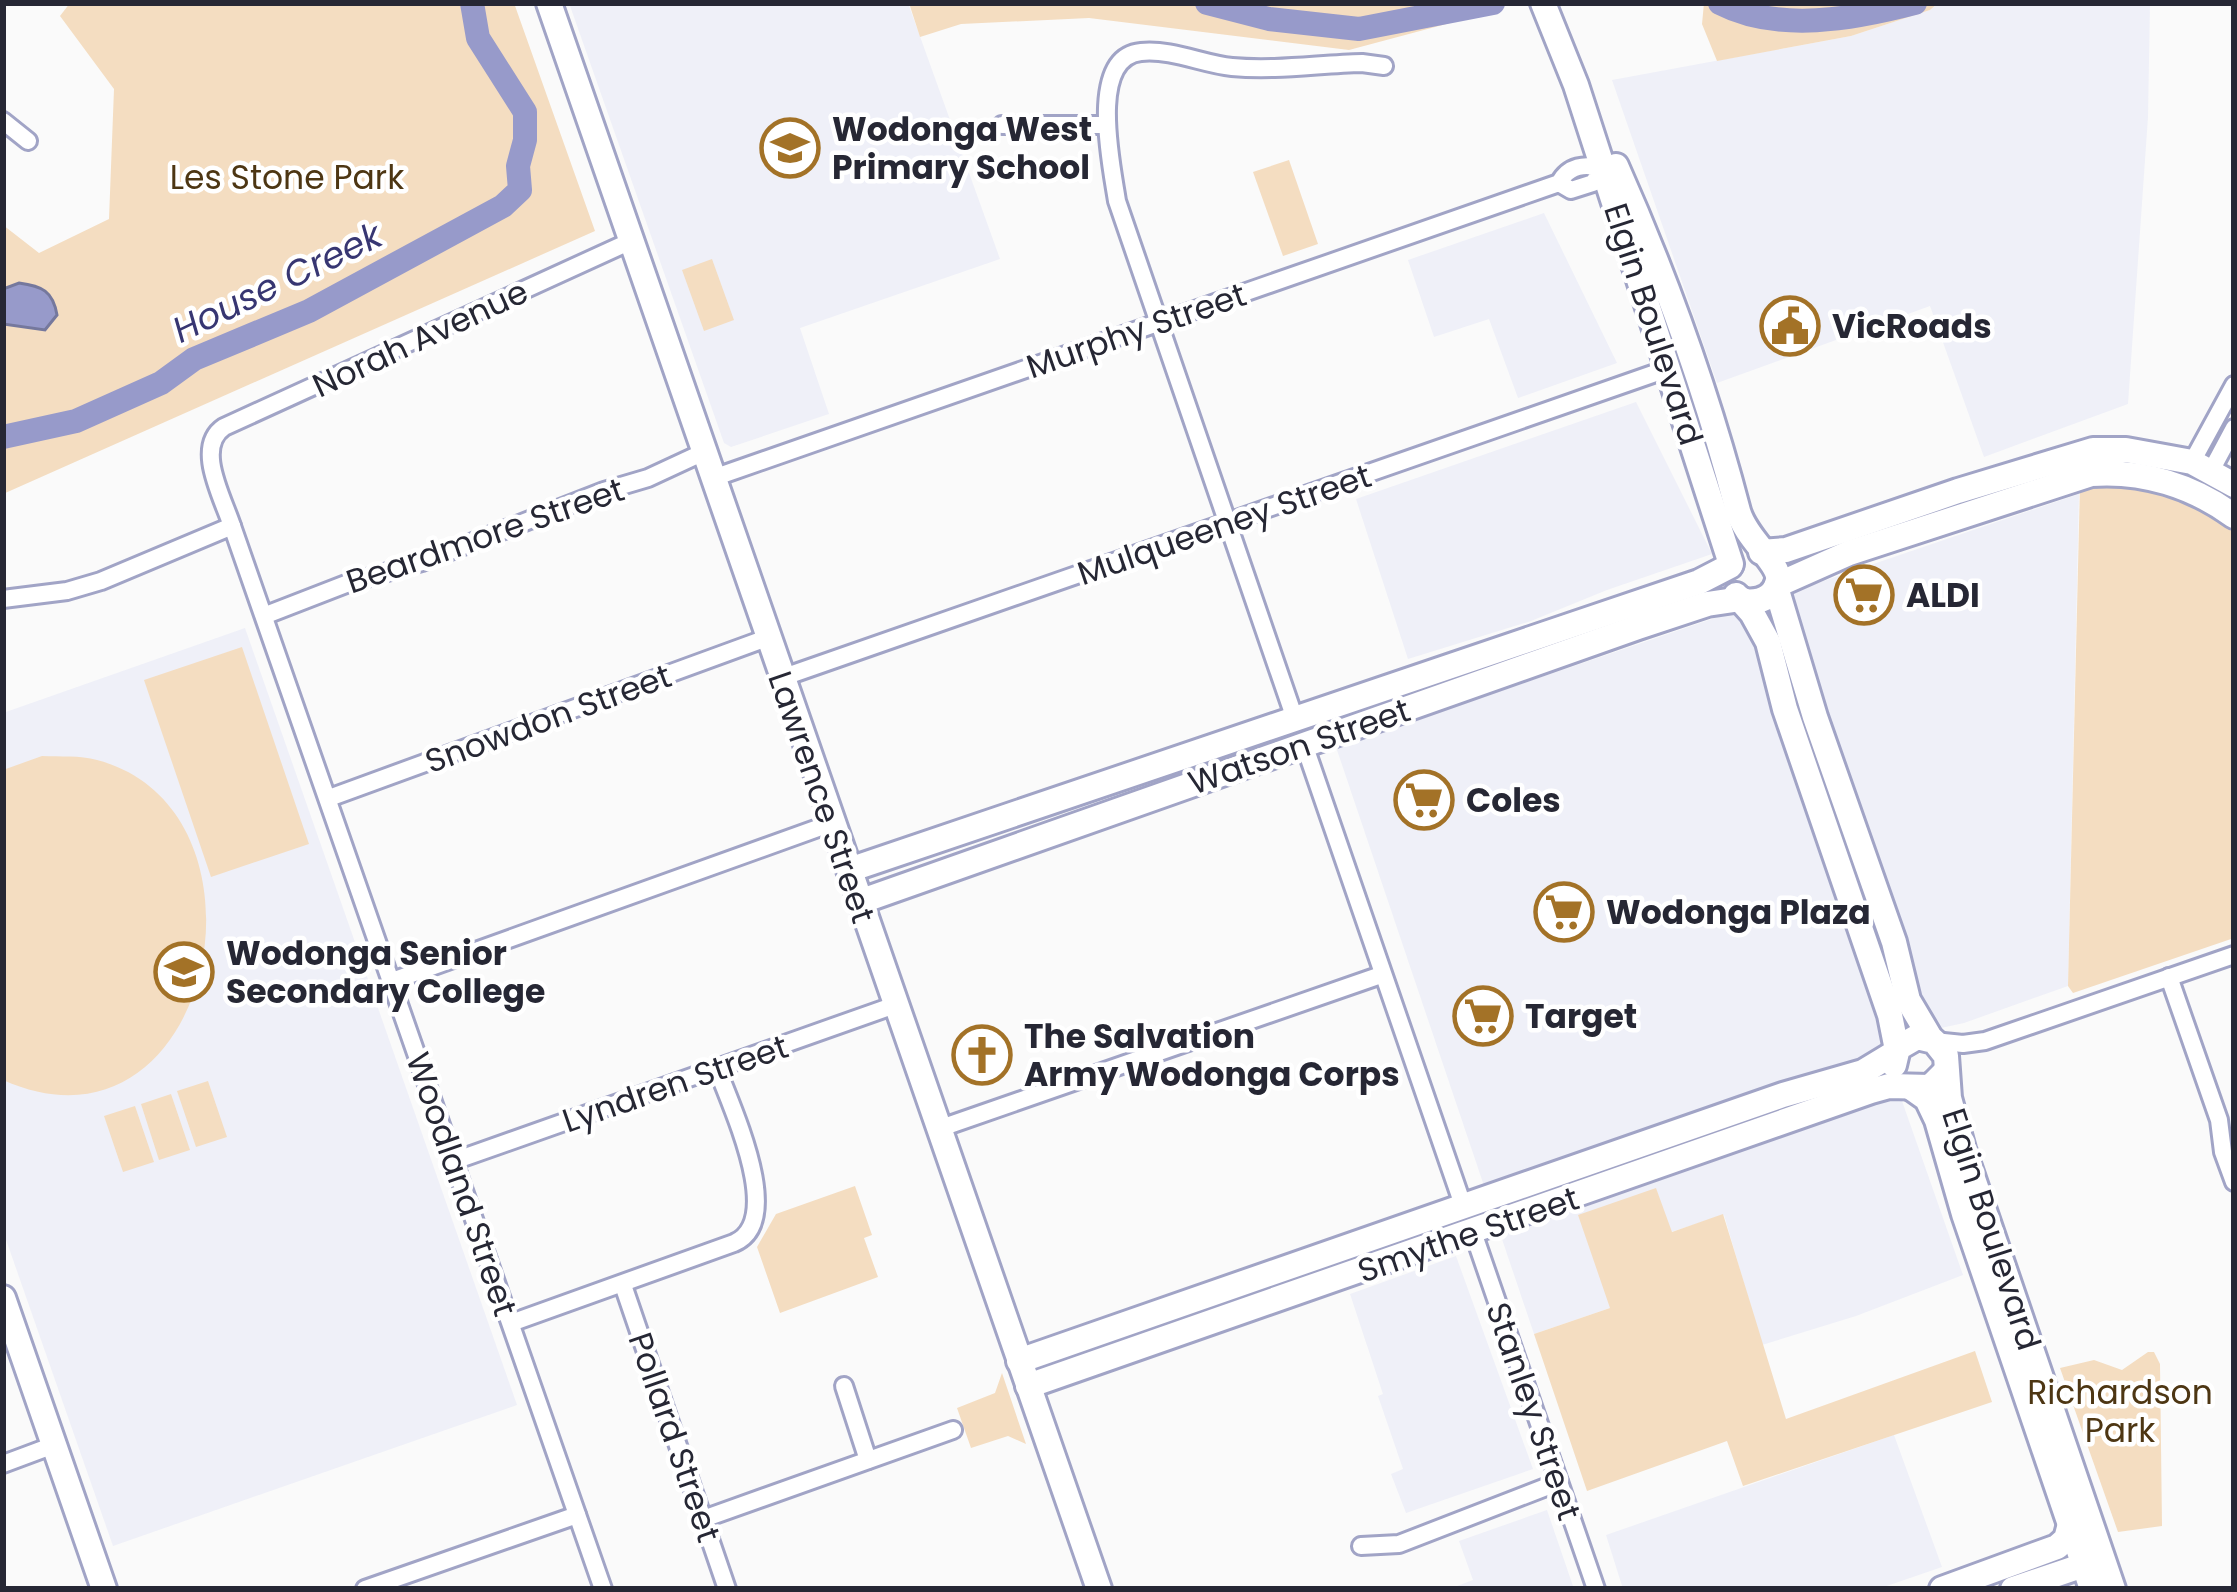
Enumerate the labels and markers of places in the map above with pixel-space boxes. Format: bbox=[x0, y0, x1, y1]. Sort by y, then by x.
place label: Wodonga West Primary School bbox=[832, 106, 1092, 191]
school or university icon: Wodonga West Primary School bbox=[759, 117, 821, 179]
public building icon: VicRoads bbox=[1759, 295, 1821, 357]
place label: VicRoads bbox=[1832, 303, 1992, 350]
supermarket icon: ALDI bbox=[1833, 564, 1895, 626]
place label: ALDI bbox=[1906, 572, 1980, 619]
supermarket icon: Coles bbox=[1393, 769, 1455, 831]
place label: Coles bbox=[1466, 777, 1561, 824]
supermarket icon: Wodonga Plaza bbox=[1533, 881, 1595, 943]
place label: Wodonga Plaza bbox=[1606, 889, 1871, 936]
place label: Wodonga Senior Secondary College bbox=[226, 930, 545, 1015]
school or university icon: Wodonga Senior Secondary College bbox=[153, 941, 215, 1003]
supermarket icon: Target bbox=[1452, 985, 1514, 1047]
place label: Target bbox=[1525, 993, 1637, 1040]
place label: The Salvation Army Wodonga Corps bbox=[1024, 1013, 1400, 1098]
church icon: The Salvation Army Wodonga Corps bbox=[951, 1024, 1013, 1086]

